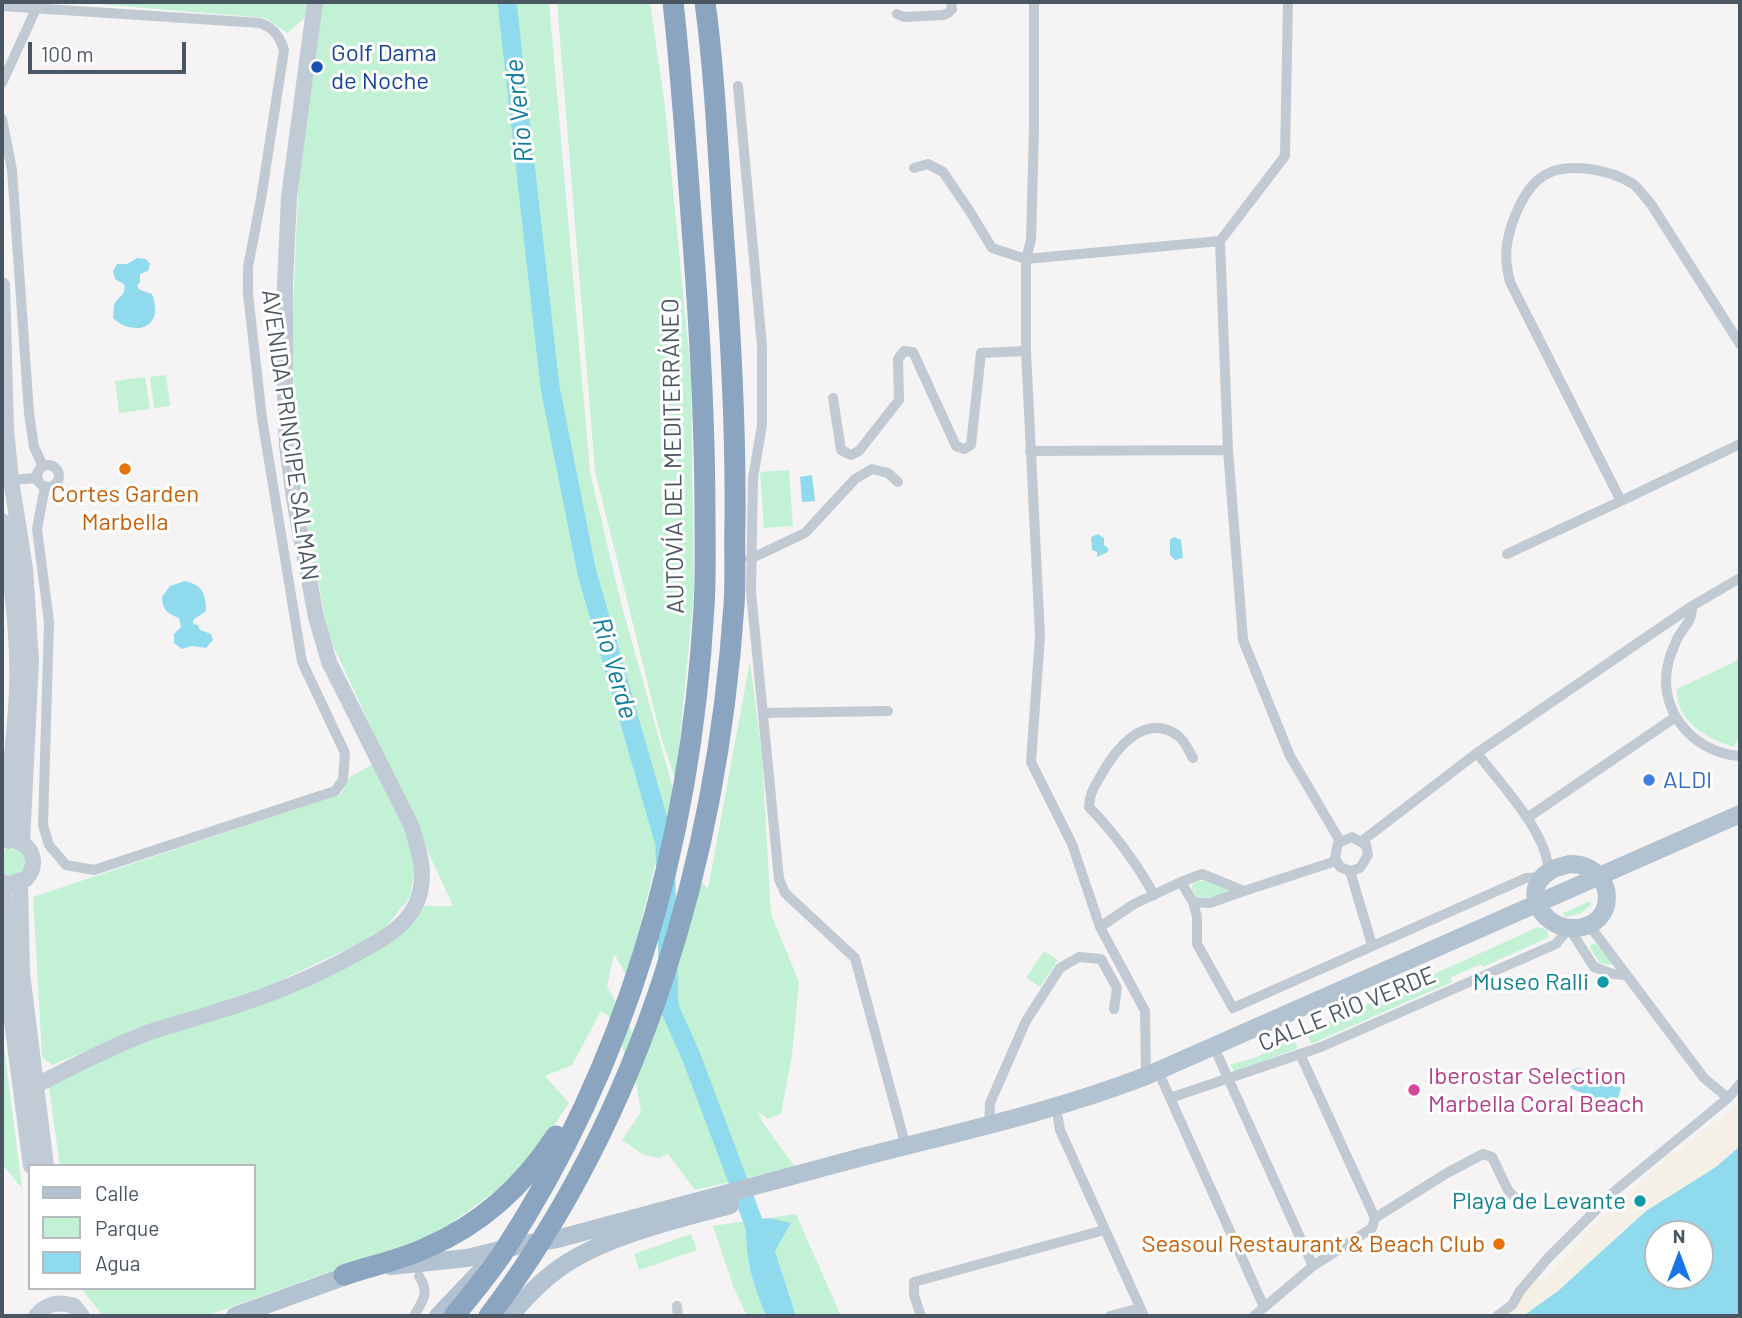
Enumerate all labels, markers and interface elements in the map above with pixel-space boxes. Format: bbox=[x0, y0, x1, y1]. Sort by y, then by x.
scale bar bbox=[32, 28, 189, 72]
place label: Golf Dama de Noche bbox=[331, 39, 437, 95]
text: 100 m bbox=[41, 41, 94, 66]
water label: Rio Verde bbox=[498, 58, 540, 164]
marker: Golf Dama de Noche bbox=[309, 59, 325, 75]
street label: AVENIDA PRINCIPE SALMAN bbox=[255, 288, 325, 582]
street label: AUTOVÍA DEL MEDITERRÁNEO bbox=[656, 298, 690, 614]
marker: Cortes Garden Marbella bbox=[117, 461, 133, 477]
place label: Cortes Garden Marbella bbox=[51, 480, 199, 536]
water label: Rio Verde bbox=[586, 614, 644, 722]
place label: ALDI bbox=[1663, 766, 1712, 794]
marker: ALDI bbox=[1641, 772, 1657, 788]
street label: CALLE RÍO VERDE bbox=[1254, 960, 1440, 1058]
place label: Museo Ralli bbox=[1473, 968, 1589, 996]
marker: Museo Ralli bbox=[1595, 974, 1611, 990]
place label: Iberostar Selection Marbella Coral Beach bbox=[1428, 1062, 1644, 1118]
marker: Iberostar Selection Marbella Coral Beach bbox=[1406, 1082, 1422, 1098]
legend bbox=[28, 1164, 256, 1290]
text: Calle bbox=[95, 1180, 139, 1205]
place label: Playa de Levante bbox=[1452, 1187, 1626, 1215]
marker: Playa de Levante bbox=[1632, 1193, 1648, 1209]
text: Parque bbox=[95, 1215, 160, 1240]
north arrow bbox=[1644, 1220, 1714, 1290]
text: N bbox=[1673, 1224, 1685, 1247]
place label: Seasoul Restaurant & Beach Club bbox=[1141, 1230, 1485, 1258]
marker: Seasoul Restaurant & Beach Club bbox=[1491, 1236, 1507, 1252]
text: Agua bbox=[95, 1250, 141, 1275]

